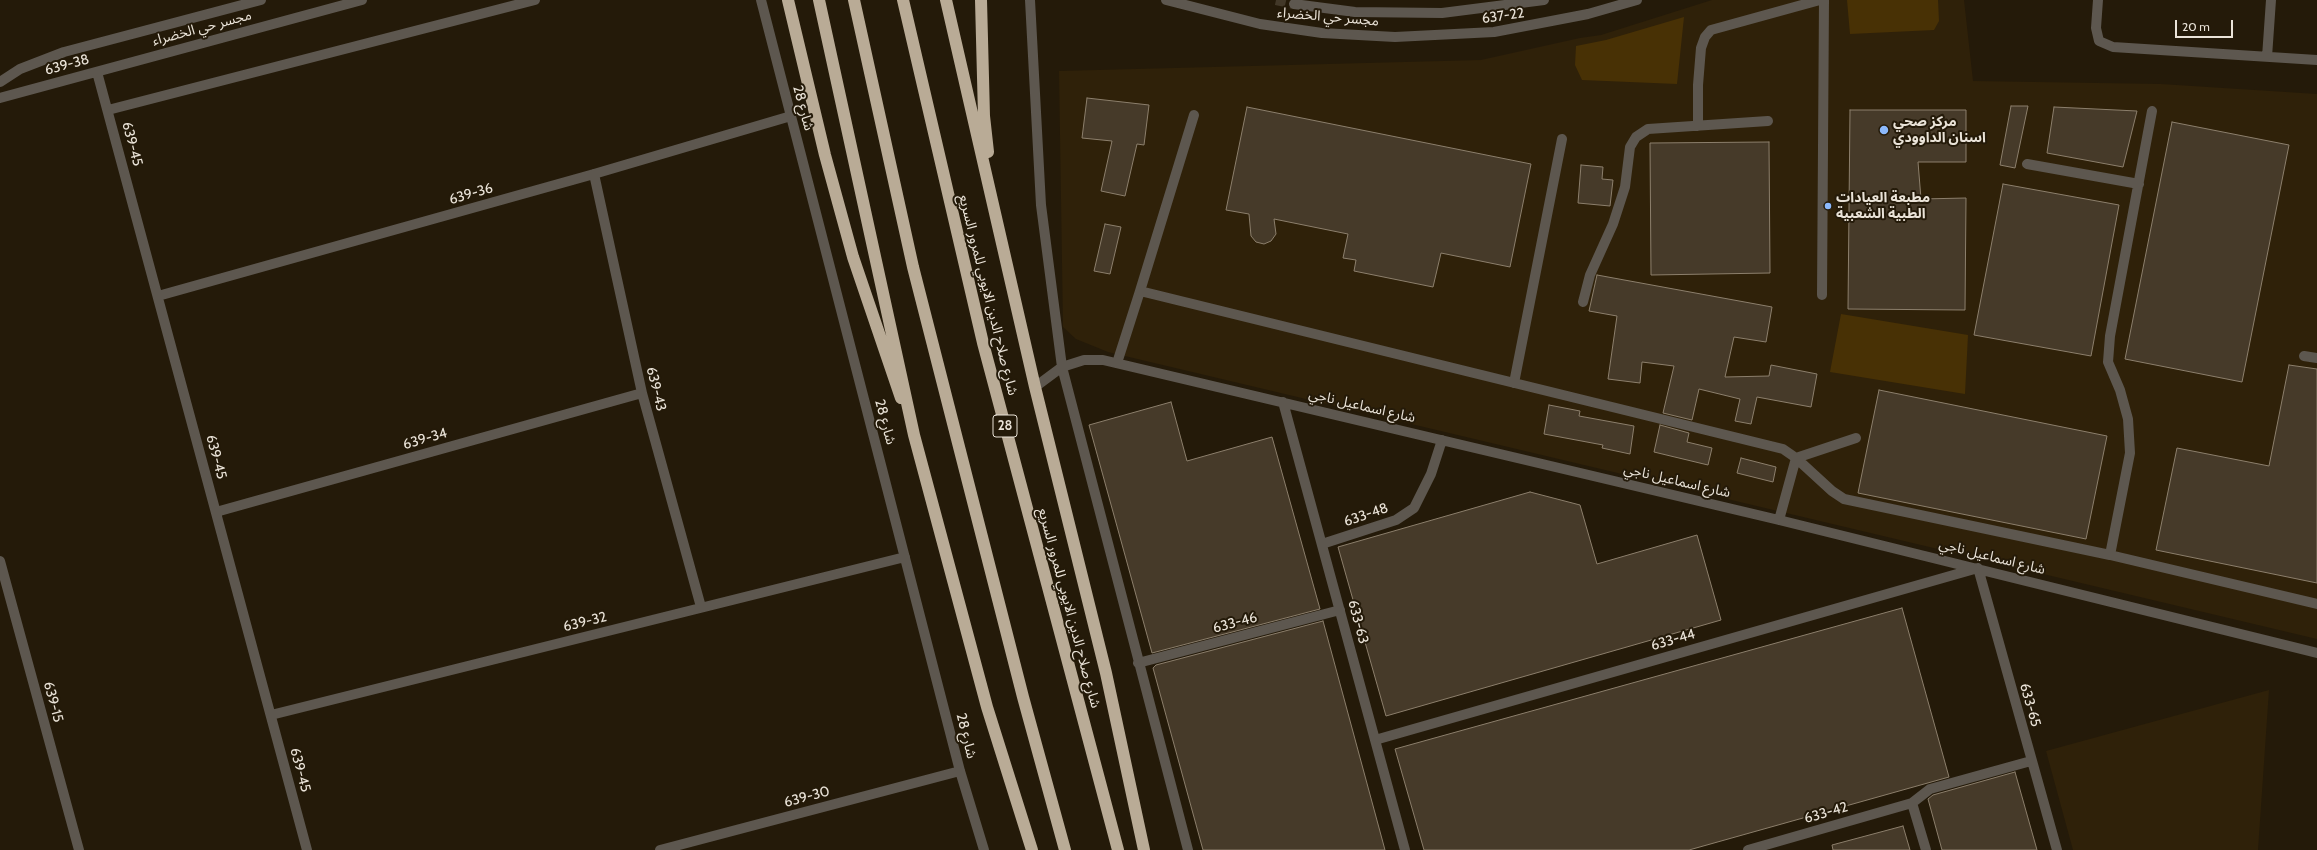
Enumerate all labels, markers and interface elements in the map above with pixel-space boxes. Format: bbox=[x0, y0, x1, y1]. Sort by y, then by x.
street label: مجسر حي الخضراء bbox=[1276, 4, 1380, 30]
street label: 637-22 bbox=[1481, 5, 1525, 27]
street label: مجسر حي الخضراء bbox=[151, 7, 253, 49]
scale bar bbox=[2177, 12, 2235, 38]
text: 20 m bbox=[2182, 19, 2210, 34]
street label: 639-38 bbox=[43, 51, 91, 79]
street label: شارع 28 bbox=[789, 83, 817, 133]
place label: مركز صحي اسنان الداوودي bbox=[1893, 114, 1986, 146]
street label: 639-45 bbox=[118, 120, 146, 168]
marker: مركز صحي اسنان الداوودي bbox=[1878, 124, 1890, 136]
street label: 639-36 bbox=[447, 180, 495, 208]
place label: مطبعة العيادات الطبية الشعبية bbox=[1836, 190, 1930, 222]
street label: شارع صلاح الدين الايوبي للمرور السريع bbox=[955, 193, 1021, 397]
marker: مطبعة العيادات الطبية الشعبية bbox=[1823, 201, 1833, 211]
street label: 639-43 bbox=[642, 365, 670, 413]
street label: شارع اسماعيل ناجي bbox=[1307, 386, 1417, 426]
street label: شارع 28 bbox=[871, 397, 899, 447]
road number: 28 bbox=[993, 415, 1017, 437]
street label: 639-34 bbox=[401, 425, 449, 453]
street label: 639-45 bbox=[202, 433, 230, 481]
street label: شارع اسماعيل ناجي bbox=[1622, 461, 1732, 501]
street label: 633-48 bbox=[1342, 500, 1390, 530]
street label: شارع صلاح الدين الايوبي للمرور السريع bbox=[1034, 506, 1104, 710]
street label: شارع اسماعيل ناجي bbox=[1937, 536, 2047, 578]
street label: 633-63 bbox=[1344, 598, 1372, 646]
street label: 639-32 bbox=[562, 609, 608, 635]
street label: 633-46 bbox=[1211, 609, 1259, 637]
street label: 633-44 bbox=[1649, 626, 1697, 654]
street label: 639-15 bbox=[40, 680, 66, 724]
street label: 633-65 bbox=[2016, 681, 2044, 729]
street label: شارع 28 bbox=[952, 712, 980, 760]
street label: 639-45 bbox=[286, 746, 314, 794]
street label: 639-30 bbox=[782, 783, 832, 811]
street label: 633-42 bbox=[1802, 799, 1850, 827]

